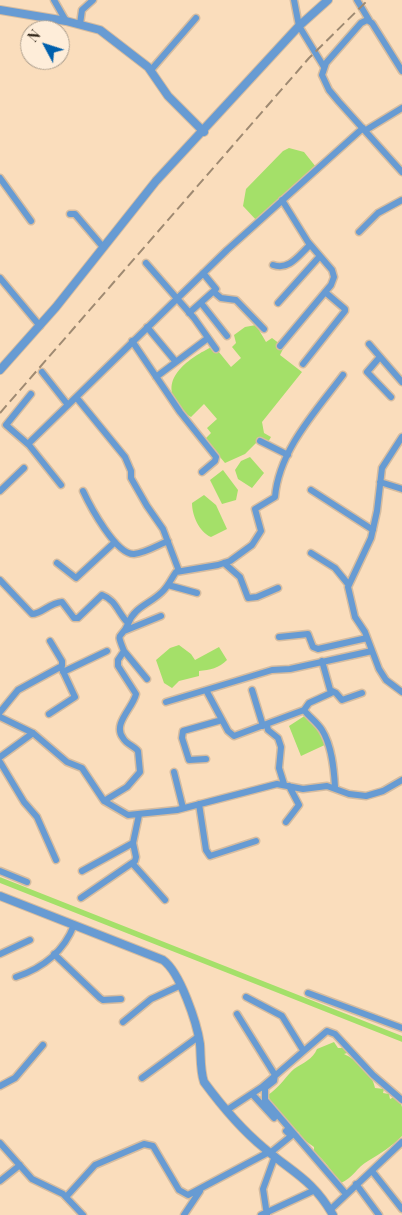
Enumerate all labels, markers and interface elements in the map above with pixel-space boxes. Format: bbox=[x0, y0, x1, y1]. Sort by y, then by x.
north arrow bbox=[20, 20, 70, 70]
text: N bbox=[23, 26, 44, 46]

